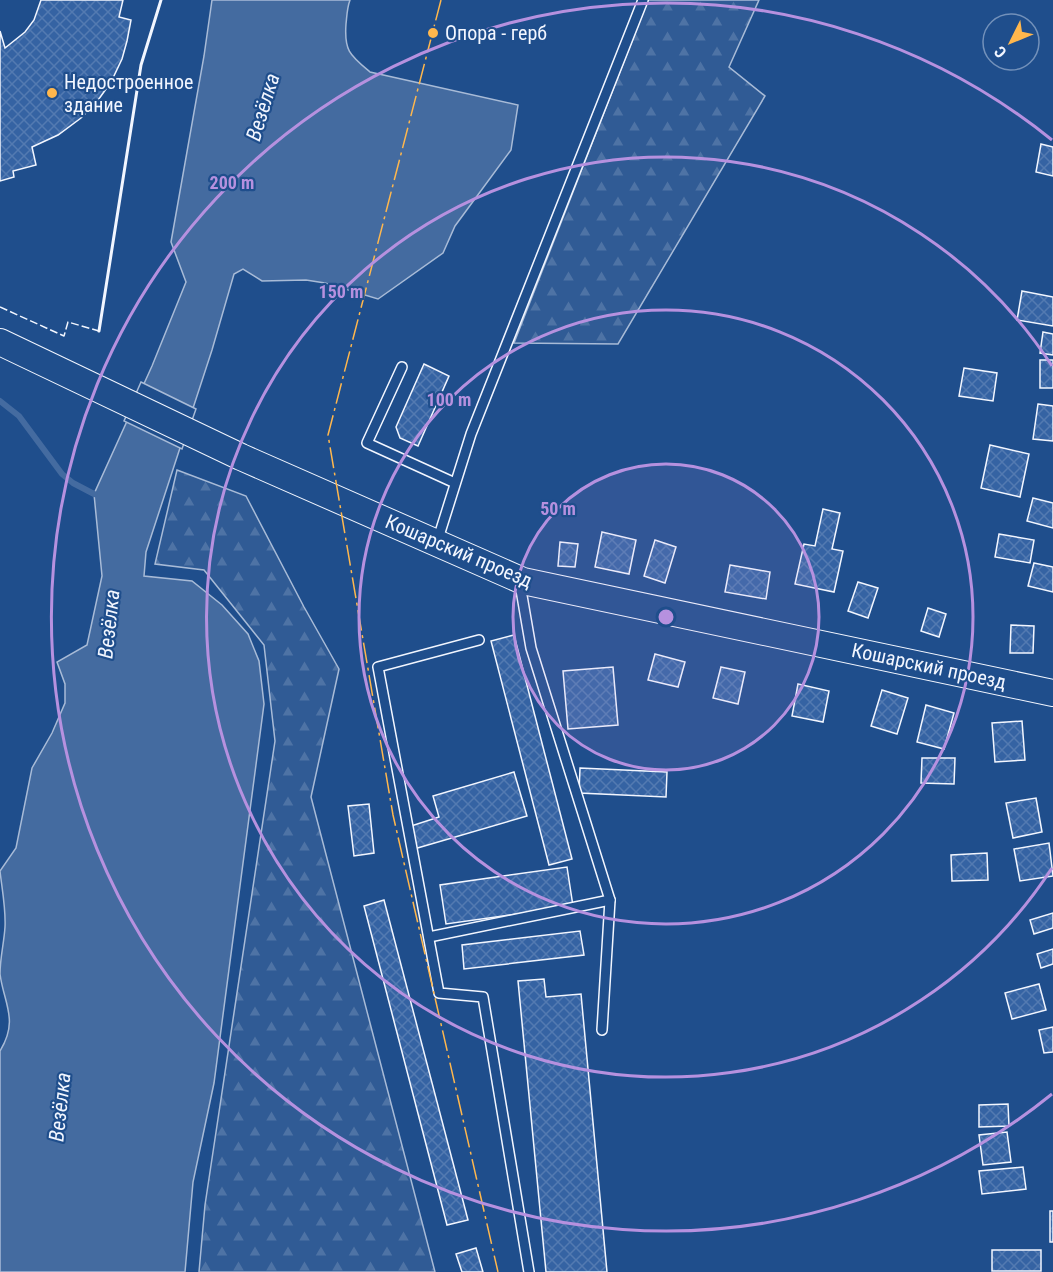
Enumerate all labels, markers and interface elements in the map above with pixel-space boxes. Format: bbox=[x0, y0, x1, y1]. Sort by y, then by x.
north arrow bbox=[981, 12, 1041, 72]
place label: Опора - герб bbox=[445, 21, 547, 45]
marker: Опора - герб bbox=[426, 26, 440, 40]
text: С bbox=[990, 42, 1010, 62]
place label: Недостроенное здание bbox=[64, 70, 193, 117]
water label: Везёлка bbox=[241, 70, 285, 144]
marker: Недостроенное здание bbox=[45, 86, 59, 100]
text: 200 m bbox=[210, 172, 254, 193]
text: 150 m bbox=[319, 281, 363, 302]
text: 100 m bbox=[427, 389, 471, 410]
text: 50 m bbox=[540, 498, 576, 519]
street label: Кошарский проезд bbox=[382, 509, 536, 593]
water label: Везёлка bbox=[93, 588, 125, 660]
centre of rings bbox=[656, 607, 676, 627]
street label: Кошарский проезд bbox=[849, 638, 1009, 694]
water label: Везёлка bbox=[44, 1071, 76, 1143]

